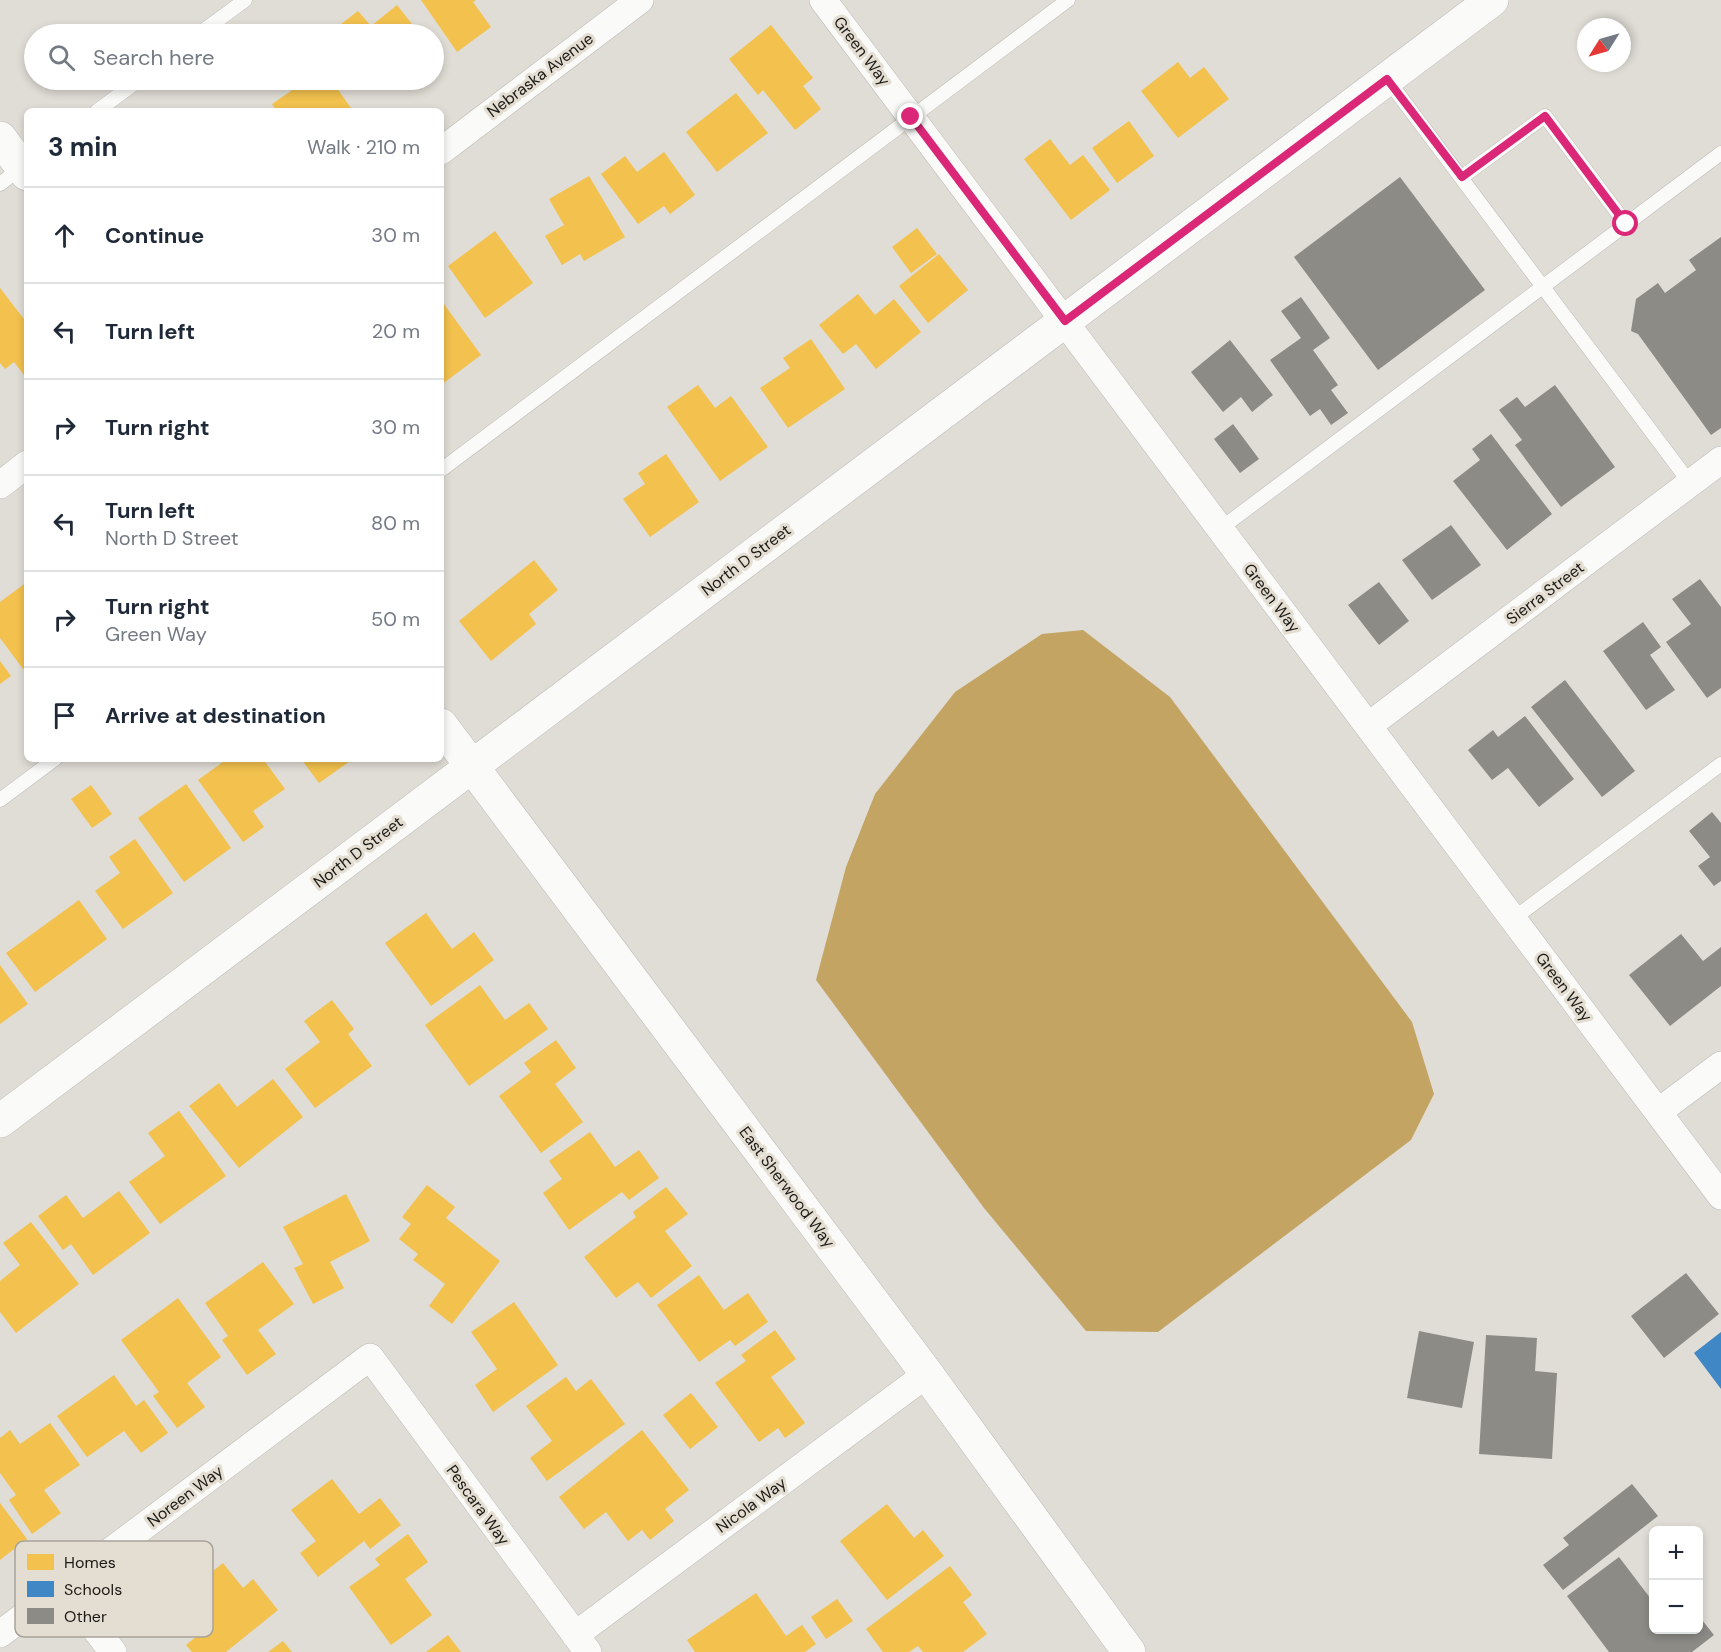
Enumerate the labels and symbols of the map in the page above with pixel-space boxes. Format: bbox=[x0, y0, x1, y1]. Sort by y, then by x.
street label: Green Way bbox=[829, 12, 895, 90]
north arrow bbox=[1577, 18, 1631, 72]
street label: Nebraska Avenue bbox=[483, 28, 597, 122]
route end bbox=[897, 103, 923, 129]
route start bbox=[1612, 210, 1638, 236]
street label: North D Street bbox=[697, 519, 795, 601]
street label: Sierra Street bbox=[1502, 557, 1588, 629]
street label: Green Way bbox=[1239, 559, 1305, 637]
street label: North D Street bbox=[309, 811, 407, 893]
street label: Green Way bbox=[1531, 948, 1597, 1026]
street label: East Sherwood Way bbox=[734, 1122, 840, 1252]
street label: Noreen Way bbox=[143, 1461, 227, 1531]
street label: Pescara Way bbox=[442, 1461, 514, 1550]
street label: Nicola Way bbox=[712, 1472, 790, 1538]
legend bbox=[15, 1541, 213, 1637]
text: Homes bbox=[64, 1552, 116, 1573]
text: Schools bbox=[64, 1579, 122, 1600]
text: Other bbox=[64, 1606, 107, 1627]

